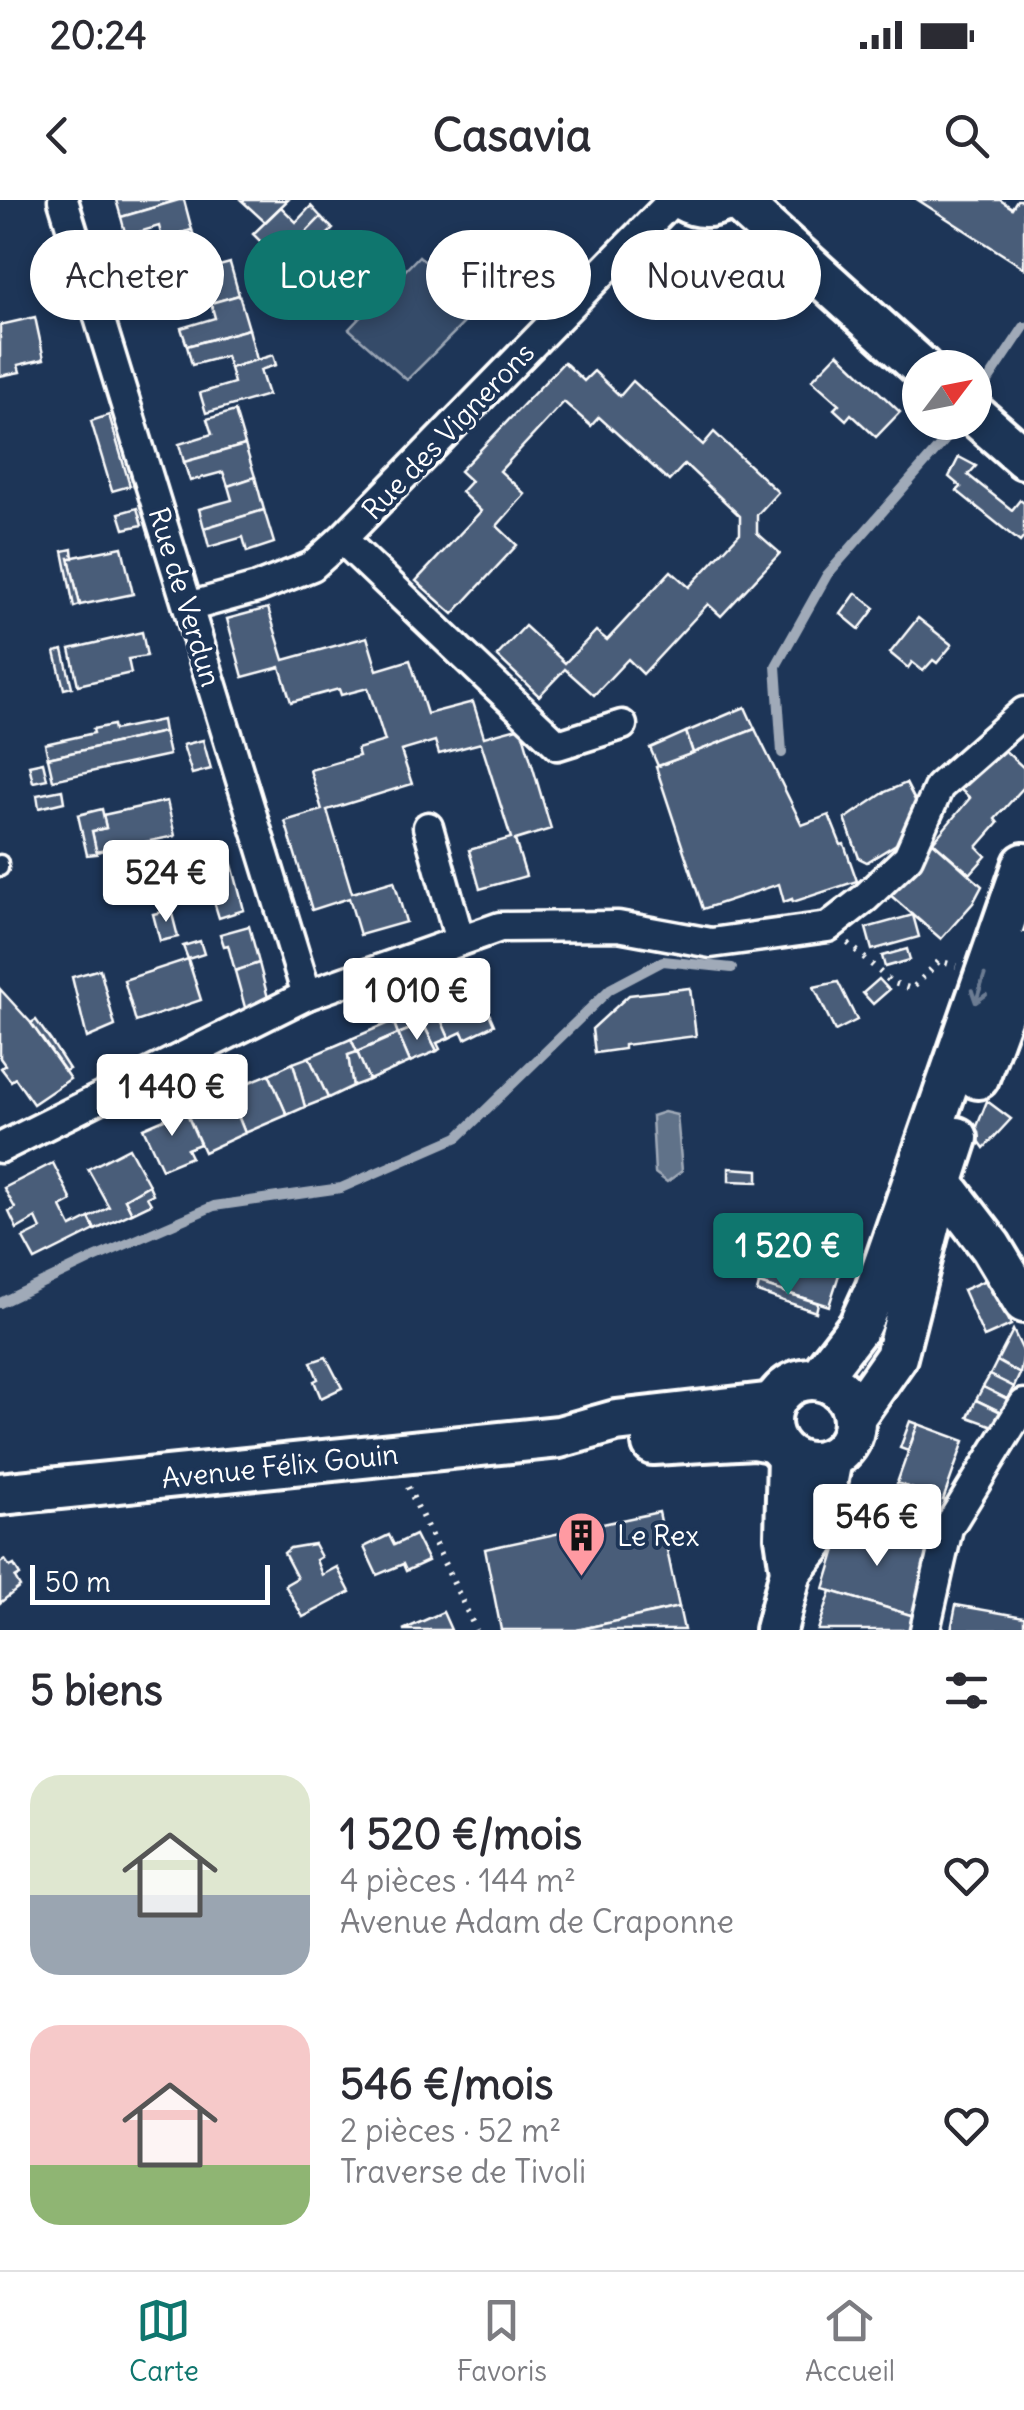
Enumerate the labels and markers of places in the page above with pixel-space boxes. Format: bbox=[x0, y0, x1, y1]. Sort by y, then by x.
pin: 524 € bbox=[96, 840, 236, 925]
pin: 1 010 € bbox=[325, 958, 509, 1043]
pin: 1 440 € bbox=[80, 1054, 264, 1139]
pin: 1 520 € bbox=[696, 1213, 880, 1298]
pin: 546 € bbox=[807, 1484, 947, 1569]
building icon: Le Rex bbox=[556, 1510, 608, 1578]
place label: Le Rex bbox=[617, 1518, 699, 1554]

